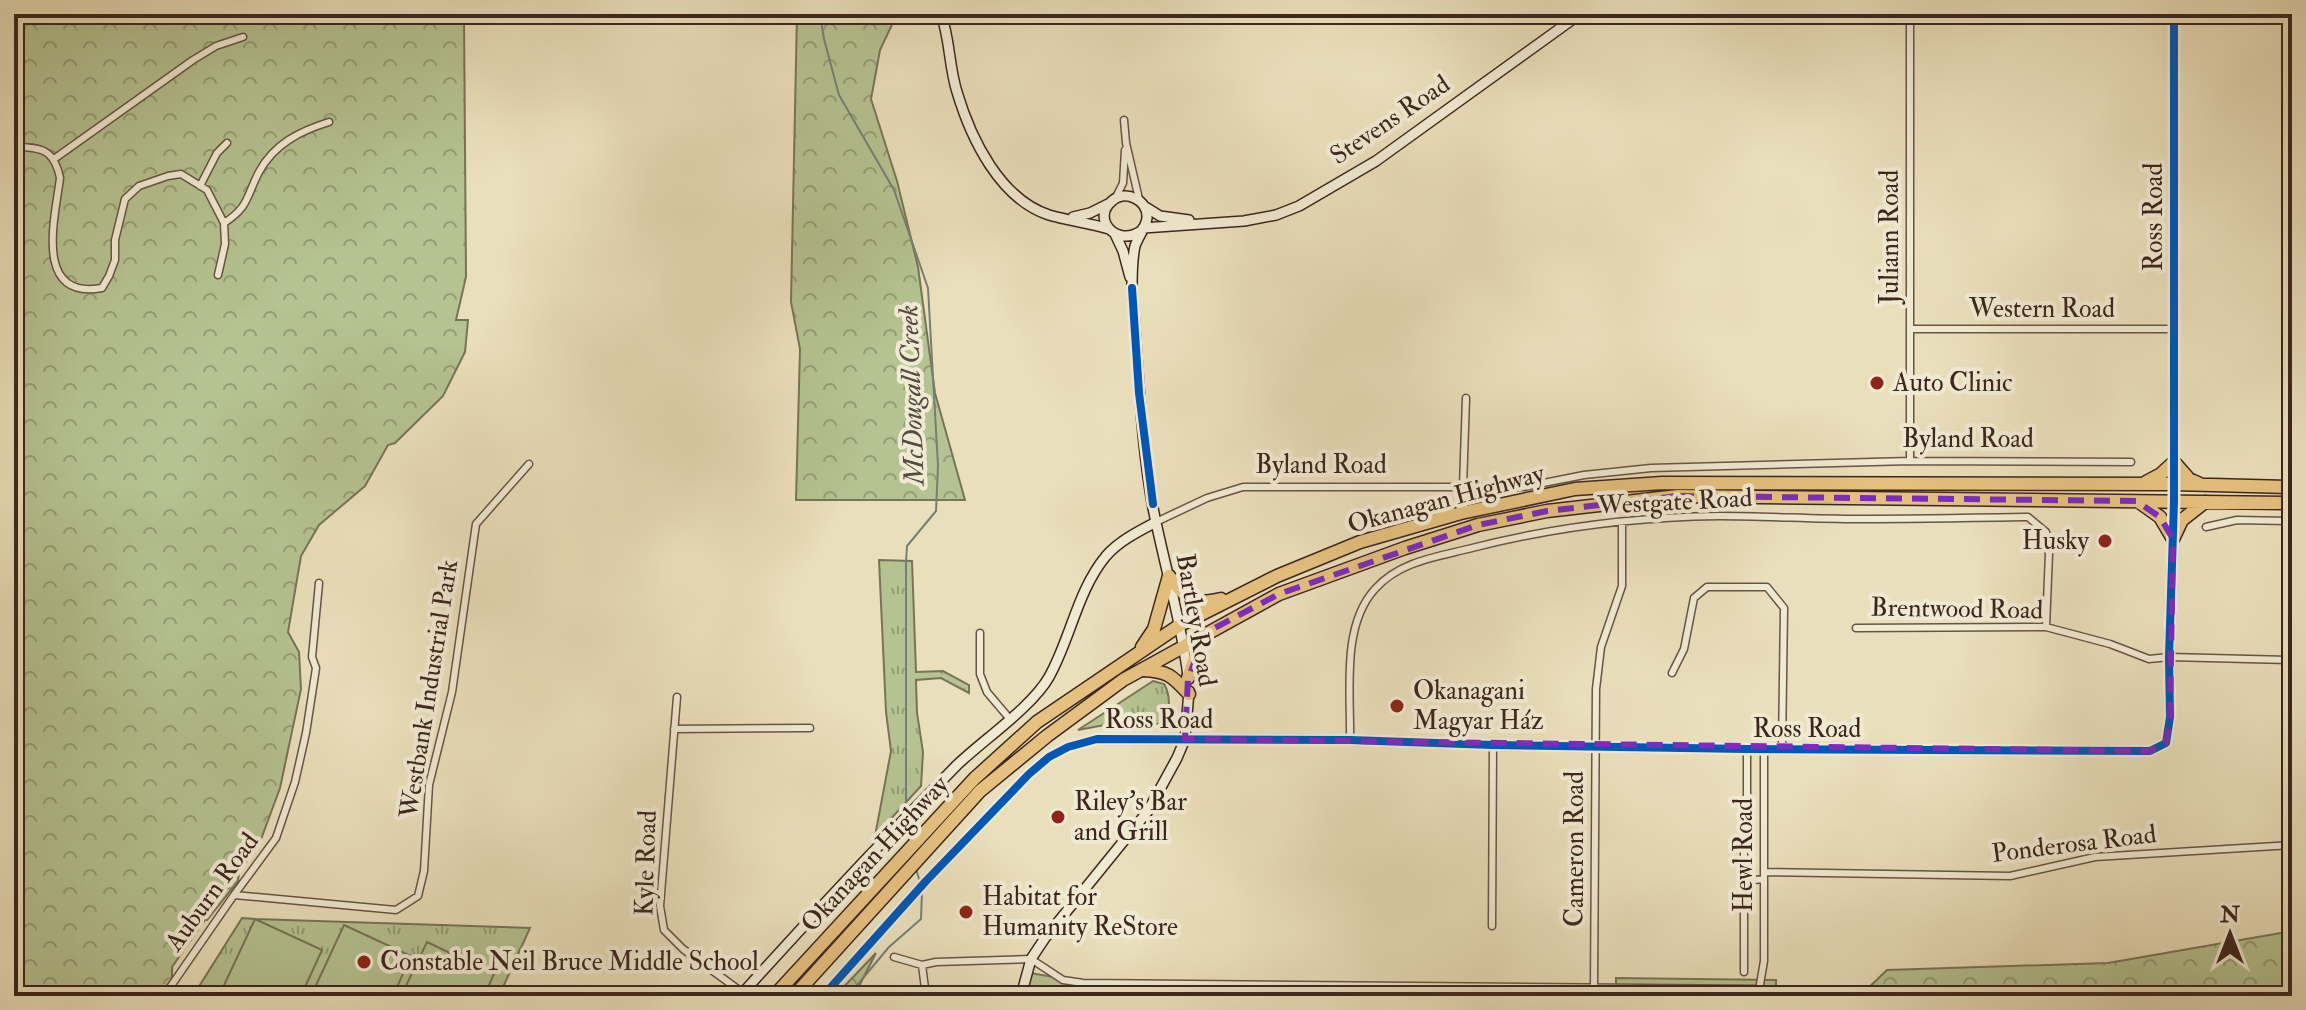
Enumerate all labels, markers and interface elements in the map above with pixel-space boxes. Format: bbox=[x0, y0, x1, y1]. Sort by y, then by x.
street label: Stevens Road bbox=[1324, 68, 1456, 172]
street label: Ross Road bbox=[2138, 163, 2170, 271]
street label: Juliann Road bbox=[1874, 170, 1906, 305]
street label: Western Road bbox=[1968, 293, 2115, 325]
water label: McDougall Creek bbox=[891, 304, 933, 488]
place label: Auto Clinic bbox=[1892, 367, 2012, 399]
marker: Auto Clinic bbox=[1868, 374, 1886, 392]
street label: Byland Road bbox=[1902, 423, 2034, 455]
street label: Byland Road bbox=[1255, 449, 1387, 481]
street label: Okanagan Highway bbox=[1344, 457, 1549, 541]
street label: Westgate Road bbox=[1596, 482, 1753, 522]
place label: Husky bbox=[2022, 525, 2090, 557]
marker: Husky bbox=[2096, 532, 2114, 550]
street label: Bartley Road bbox=[1169, 551, 1223, 689]
street label: Westbank Industrial Park bbox=[393, 557, 465, 822]
street label: Brentwood Road bbox=[1870, 591, 2044, 627]
place label: Okanagani Magyar Ház bbox=[1413, 675, 1544, 737]
marker: Okanagani Magyar Ház bbox=[1388, 697, 1406, 715]
street label: Ross Road bbox=[1105, 704, 1213, 736]
street label: Ross Road bbox=[1753, 713, 1861, 745]
street label: Okanagan Highway bbox=[794, 769, 956, 939]
street label: Cameron Road bbox=[1559, 771, 1591, 927]
place label: Riley’s Bar and Grill bbox=[1074, 786, 1187, 848]
street label: Hewl Road bbox=[1728, 798, 1760, 912]
marker: Riley’s Bar and Grill bbox=[1049, 808, 1067, 826]
street label: Kyle Road bbox=[628, 809, 664, 916]
street label: Ponderosa Road bbox=[1990, 818, 2158, 870]
street label: Auburn Road bbox=[158, 826, 266, 958]
place label: Habitat for Humanity ReStore bbox=[982, 881, 1178, 943]
north arrow bbox=[2190, 894, 2270, 974]
text: N bbox=[2219, 901, 2240, 929]
marker: Habitat for Humanity ReStore bbox=[957, 903, 975, 921]
place label: Constable Neil Bruce Middle School bbox=[380, 946, 759, 978]
marker: Constable Neil Bruce Middle School bbox=[355, 953, 373, 971]

